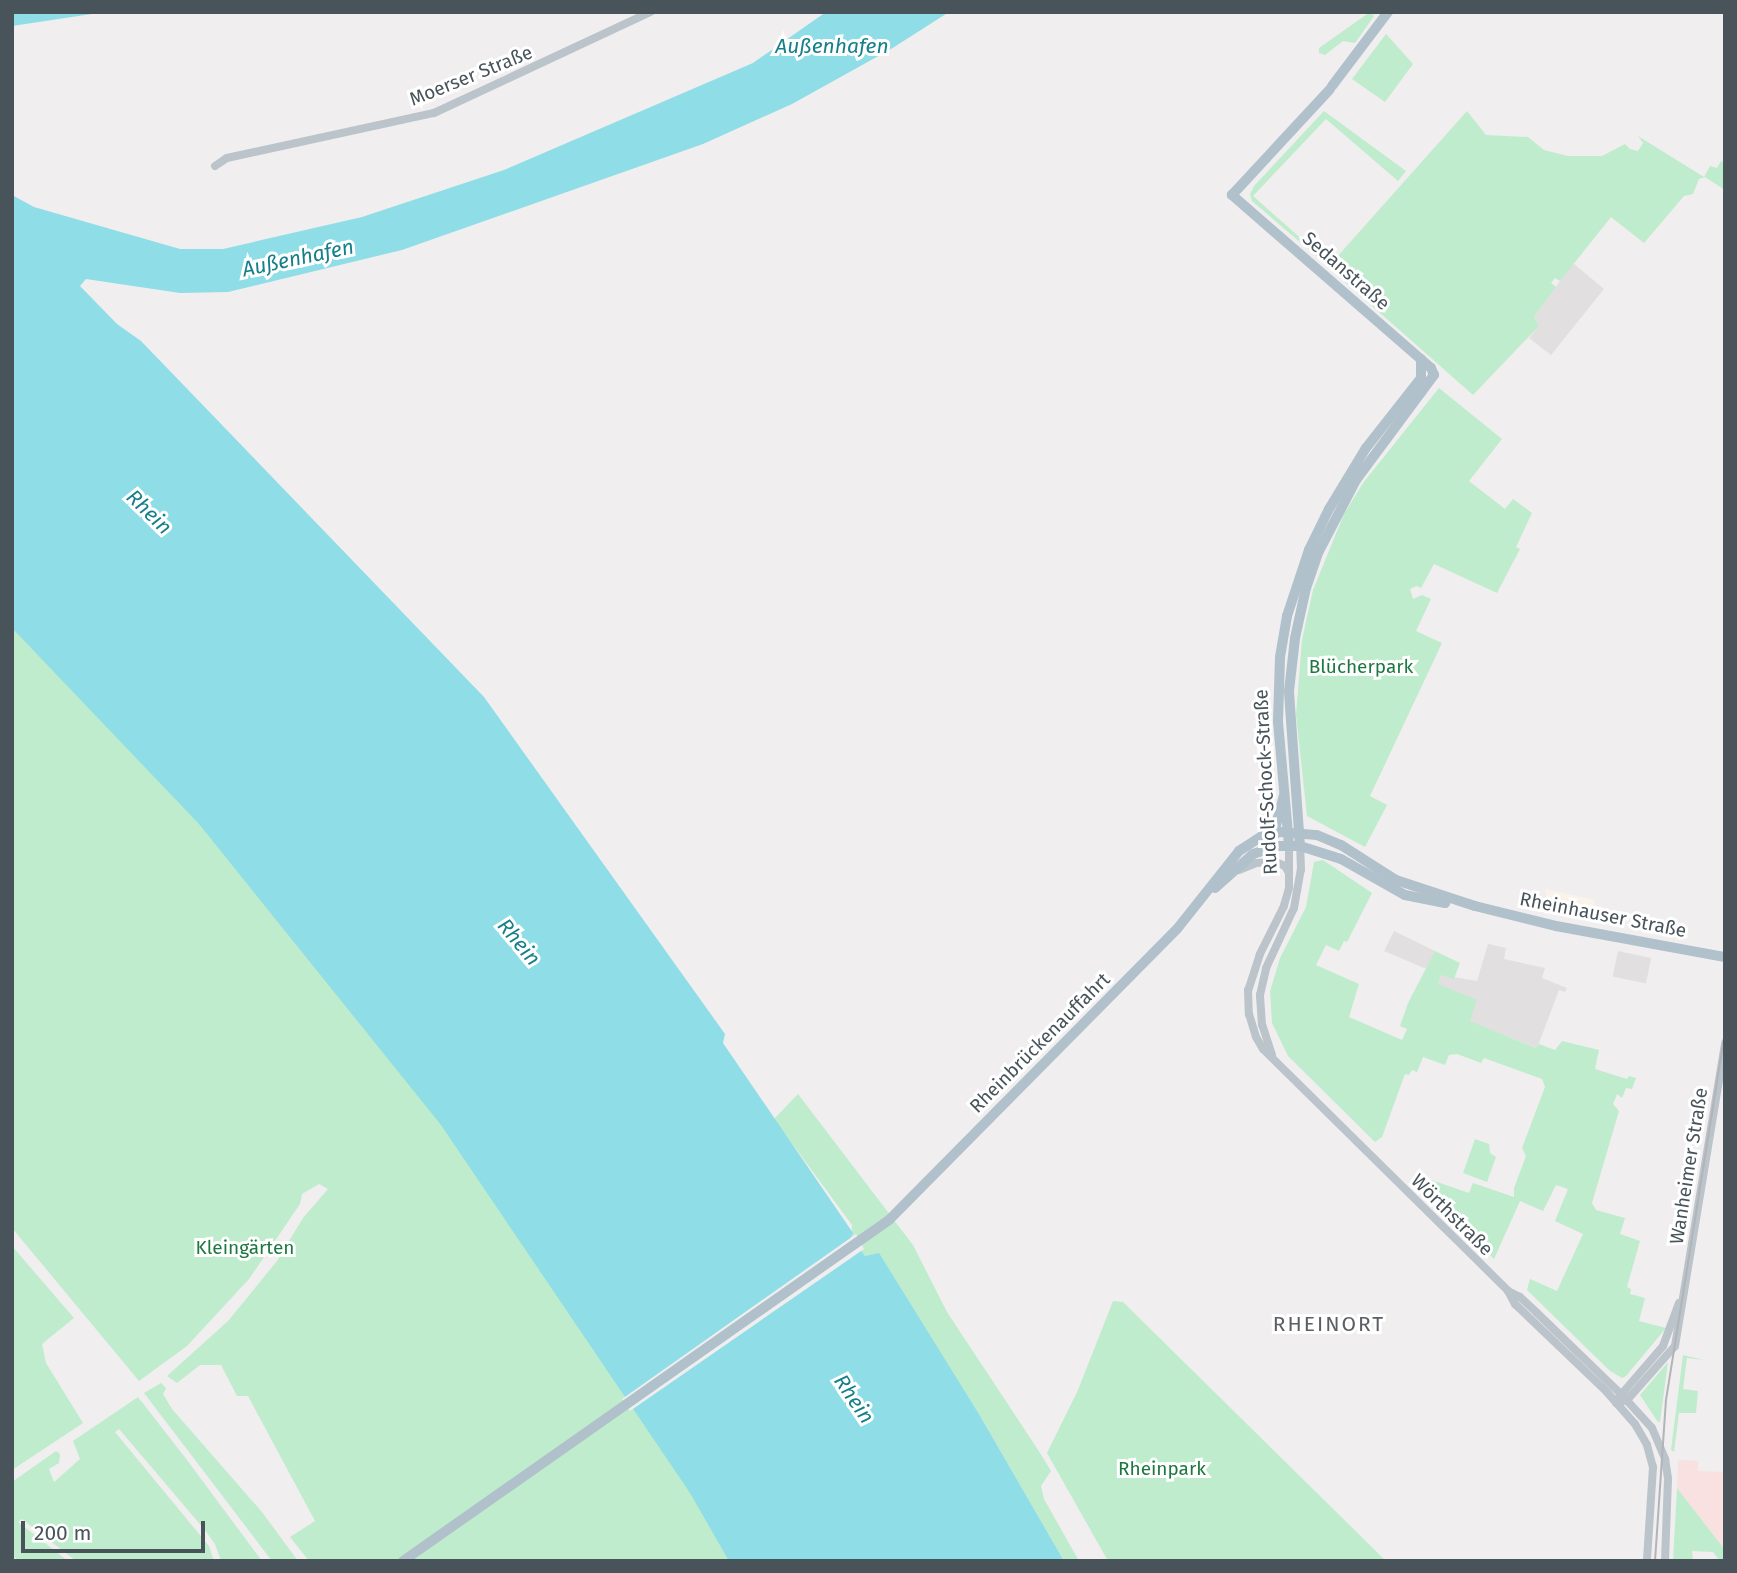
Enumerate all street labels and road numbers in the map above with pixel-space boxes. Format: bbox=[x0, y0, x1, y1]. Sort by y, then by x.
street label: Moerser Straße bbox=[406, 41, 536, 111]
street label: Sedanstraße bbox=[1298, 227, 1394, 315]
street label: Rudolf-Schock-Straße bbox=[1250, 689, 1282, 875]
street label: Rheinhauser Straße bbox=[1518, 888, 1688, 942]
street label: Rheinbrückenauffahrt bbox=[965, 968, 1115, 1118]
street label: Wanheimer Straße bbox=[1665, 1086, 1713, 1246]
street label: Wörthstraße bbox=[1406, 1169, 1498, 1261]

